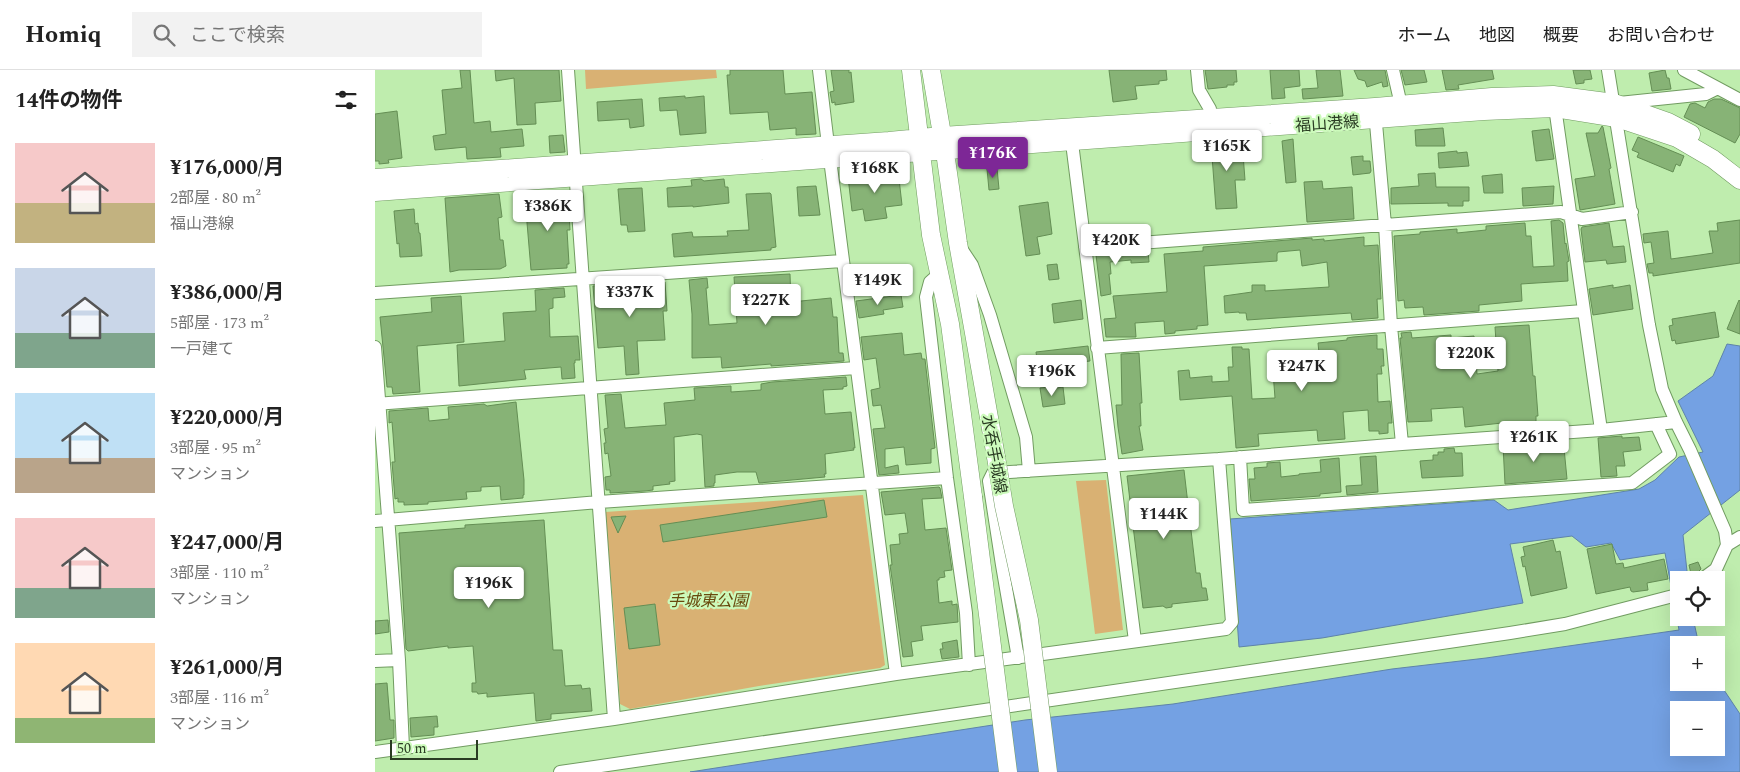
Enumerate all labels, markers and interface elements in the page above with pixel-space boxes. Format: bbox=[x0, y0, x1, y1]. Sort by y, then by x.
search box bbox=[132, 12, 482, 57]
text: Homiq bbox=[25, 17, 102, 53]
icon: search bbox=[150, 21, 178, 49]
text: ここで検索 bbox=[190, 21, 285, 50]
text: ホーム bbox=[1398, 22, 1451, 49]
text: 地図 bbox=[1479, 22, 1515, 49]
text: 概要 bbox=[1543, 22, 1579, 49]
text: お問い合わせ bbox=[1607, 22, 1715, 49]
text: 14件の物件 bbox=[15, 85, 123, 117]
icon: filters bbox=[332, 86, 360, 114]
street label: 福山港線 bbox=[1294, 110, 1360, 138]
pin: ¥165K bbox=[1192, 129, 1262, 172]
text: ¥165K bbox=[1203, 134, 1251, 158]
pin: ¥176K bbox=[958, 136, 1028, 179]
text: ¥176K bbox=[969, 141, 1017, 165]
text: ¥176,000/月 bbox=[170, 152, 284, 184]
pin: ¥168K bbox=[840, 152, 910, 194]
text: ¥168K bbox=[851, 156, 899, 180]
icon: home bbox=[55, 163, 115, 223]
text: 2部屋 · 80 m² bbox=[170, 186, 261, 210]
pin: ¥386K bbox=[513, 190, 583, 232]
text: ¥386K bbox=[524, 194, 572, 218]
text: 福山港線 bbox=[170, 212, 234, 236]
pin: ¥420K bbox=[1081, 224, 1151, 266]
text: ¥420K bbox=[1092, 228, 1140, 252]
pin: ¥149K bbox=[843, 264, 913, 306]
text: ¥149K bbox=[854, 268, 902, 292]
pin: ¥337K bbox=[595, 276, 665, 318]
text: ¥386,000/月 bbox=[170, 277, 284, 309]
text: ¥337K bbox=[606, 280, 654, 304]
pin: ¥227K bbox=[731, 284, 801, 326]
icon: home bbox=[55, 288, 115, 348]
text: ¥227K bbox=[742, 288, 790, 312]
text: 5部屋 · 173 m² bbox=[170, 311, 269, 335]
pin: ¥220K bbox=[1436, 336, 1506, 379]
text: 一戸建て bbox=[170, 337, 234, 361]
text: ¥220K bbox=[1447, 341, 1495, 365]
pin: ¥247K bbox=[1267, 350, 1337, 392]
pin: ¥196K bbox=[1017, 354, 1087, 397]
text: ¥247K bbox=[1278, 354, 1326, 378]
text: ¥196K bbox=[1028, 359, 1076, 383]
text: ¥220,000/月 bbox=[170, 402, 284, 434]
icon: home bbox=[55, 413, 115, 473]
street label: 水呑手城線 bbox=[975, 413, 1013, 496]
pin: ¥261K bbox=[1499, 420, 1569, 463]
text: ¥261K bbox=[1510, 425, 1558, 449]
text: 3部屋 · 95 m² bbox=[170, 436, 261, 460]
text: マンション bbox=[170, 462, 250, 486]
pin: ¥144K bbox=[1129, 498, 1199, 540]
text: ¥144K bbox=[1140, 502, 1188, 526]
text: ¥247,000/月 bbox=[170, 527, 284, 559]
icon: home bbox=[55, 538, 115, 598]
text: 3部屋 · 110 m² bbox=[170, 561, 269, 585]
pin: ¥196K bbox=[454, 566, 524, 609]
text: ¥196K bbox=[465, 571, 513, 595]
map controls bbox=[1670, 571, 1725, 756]
button: locate bbox=[1670, 571, 1725, 626]
text: マンション bbox=[170, 587, 250, 611]
park label: 手城東公園 bbox=[668, 589, 750, 613]
button: + bbox=[1670, 636, 1725, 691]
text: ¥261,000/月 bbox=[170, 652, 284, 684]
icon: home bbox=[55, 663, 115, 723]
text: 3部屋 · 116 m² bbox=[170, 686, 269, 710]
button: − bbox=[1670, 701, 1725, 756]
text: マンション bbox=[170, 712, 250, 736]
scale bar bbox=[390, 737, 477, 760]
text: 50 m bbox=[397, 738, 427, 759]

